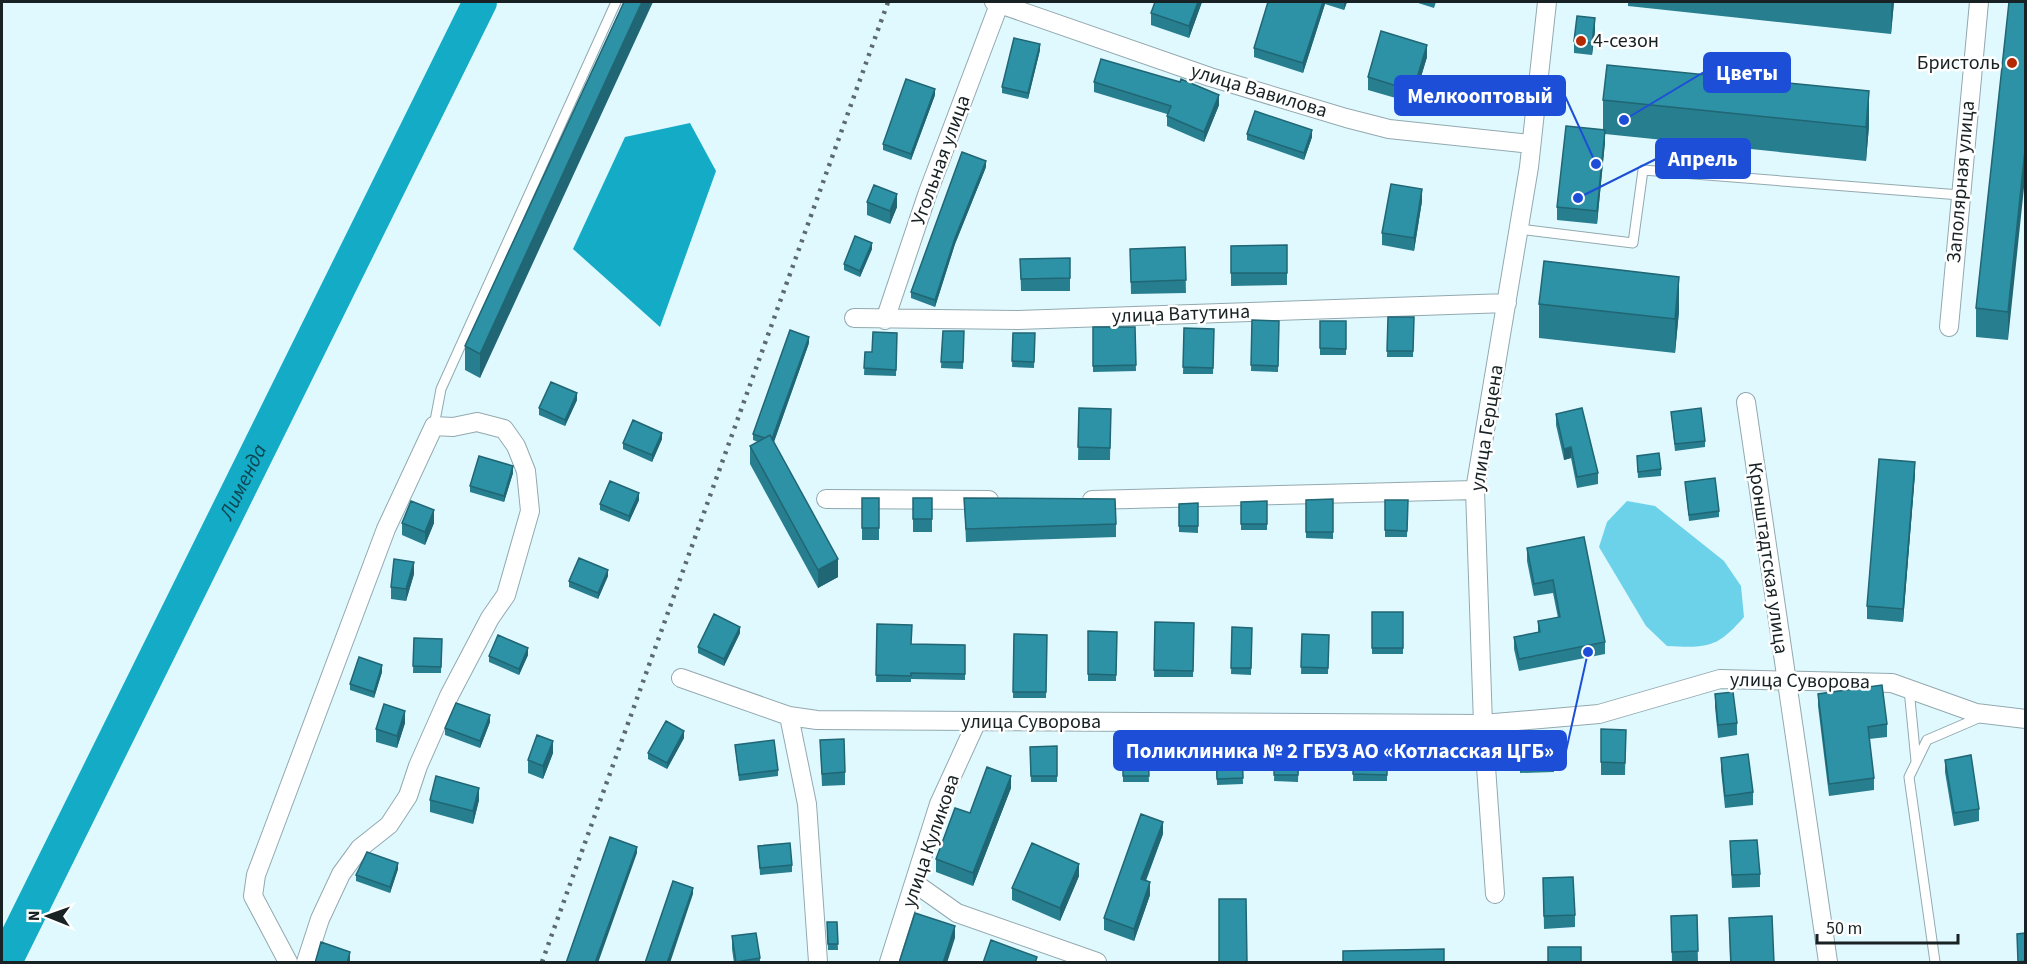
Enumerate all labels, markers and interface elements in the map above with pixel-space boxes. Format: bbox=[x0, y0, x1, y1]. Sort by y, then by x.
place label: 4-сезон bbox=[1593, 27, 1659, 55]
marker: 4-сезон bbox=[1574, 34, 1588, 48]
place label: Бристоль bbox=[1917, 49, 2000, 77]
callout: Цветы bbox=[1704, 53, 1790, 92]
marker: Бристоль bbox=[2005, 56, 2019, 70]
street label: улица Вавилова bbox=[1187, 57, 1331, 125]
text: Цветы bbox=[1716, 58, 1778, 88]
callout: Мелкооптовый bbox=[1395, 76, 1565, 115]
text: Мелкооптовый bbox=[1407, 81, 1553, 111]
street label: Угольная улица bbox=[905, 91, 977, 229]
street label: Заполярная улица bbox=[1940, 100, 1982, 264]
callout: Апрель bbox=[1656, 139, 1750, 178]
text: Апрель bbox=[1667, 144, 1738, 174]
street label: улица Ватутина bbox=[1111, 298, 1251, 330]
street label: улица Герцена bbox=[1463, 363, 1511, 493]
water label: Лименда bbox=[211, 439, 274, 525]
street label: Кронштадтская улица bbox=[1741, 460, 1795, 656]
street label: улица Суворова bbox=[1730, 666, 1870, 696]
street label: улица Суворова bbox=[961, 708, 1101, 736]
callout: Поликлиника № 2 ГБУЗ АО «Котласская ЦГБ» bbox=[1114, 731, 1566, 770]
text: Поликлиника № 2 ГБУЗ АО «Котласская ЦГБ» bbox=[1126, 736, 1554, 766]
street label: улица Куликова bbox=[895, 771, 967, 911]
north arrow bbox=[18, 886, 78, 946]
scale bar bbox=[1817, 907, 1958, 945]
text: N bbox=[23, 910, 45, 921]
text: 50 m bbox=[1826, 916, 1862, 941]

